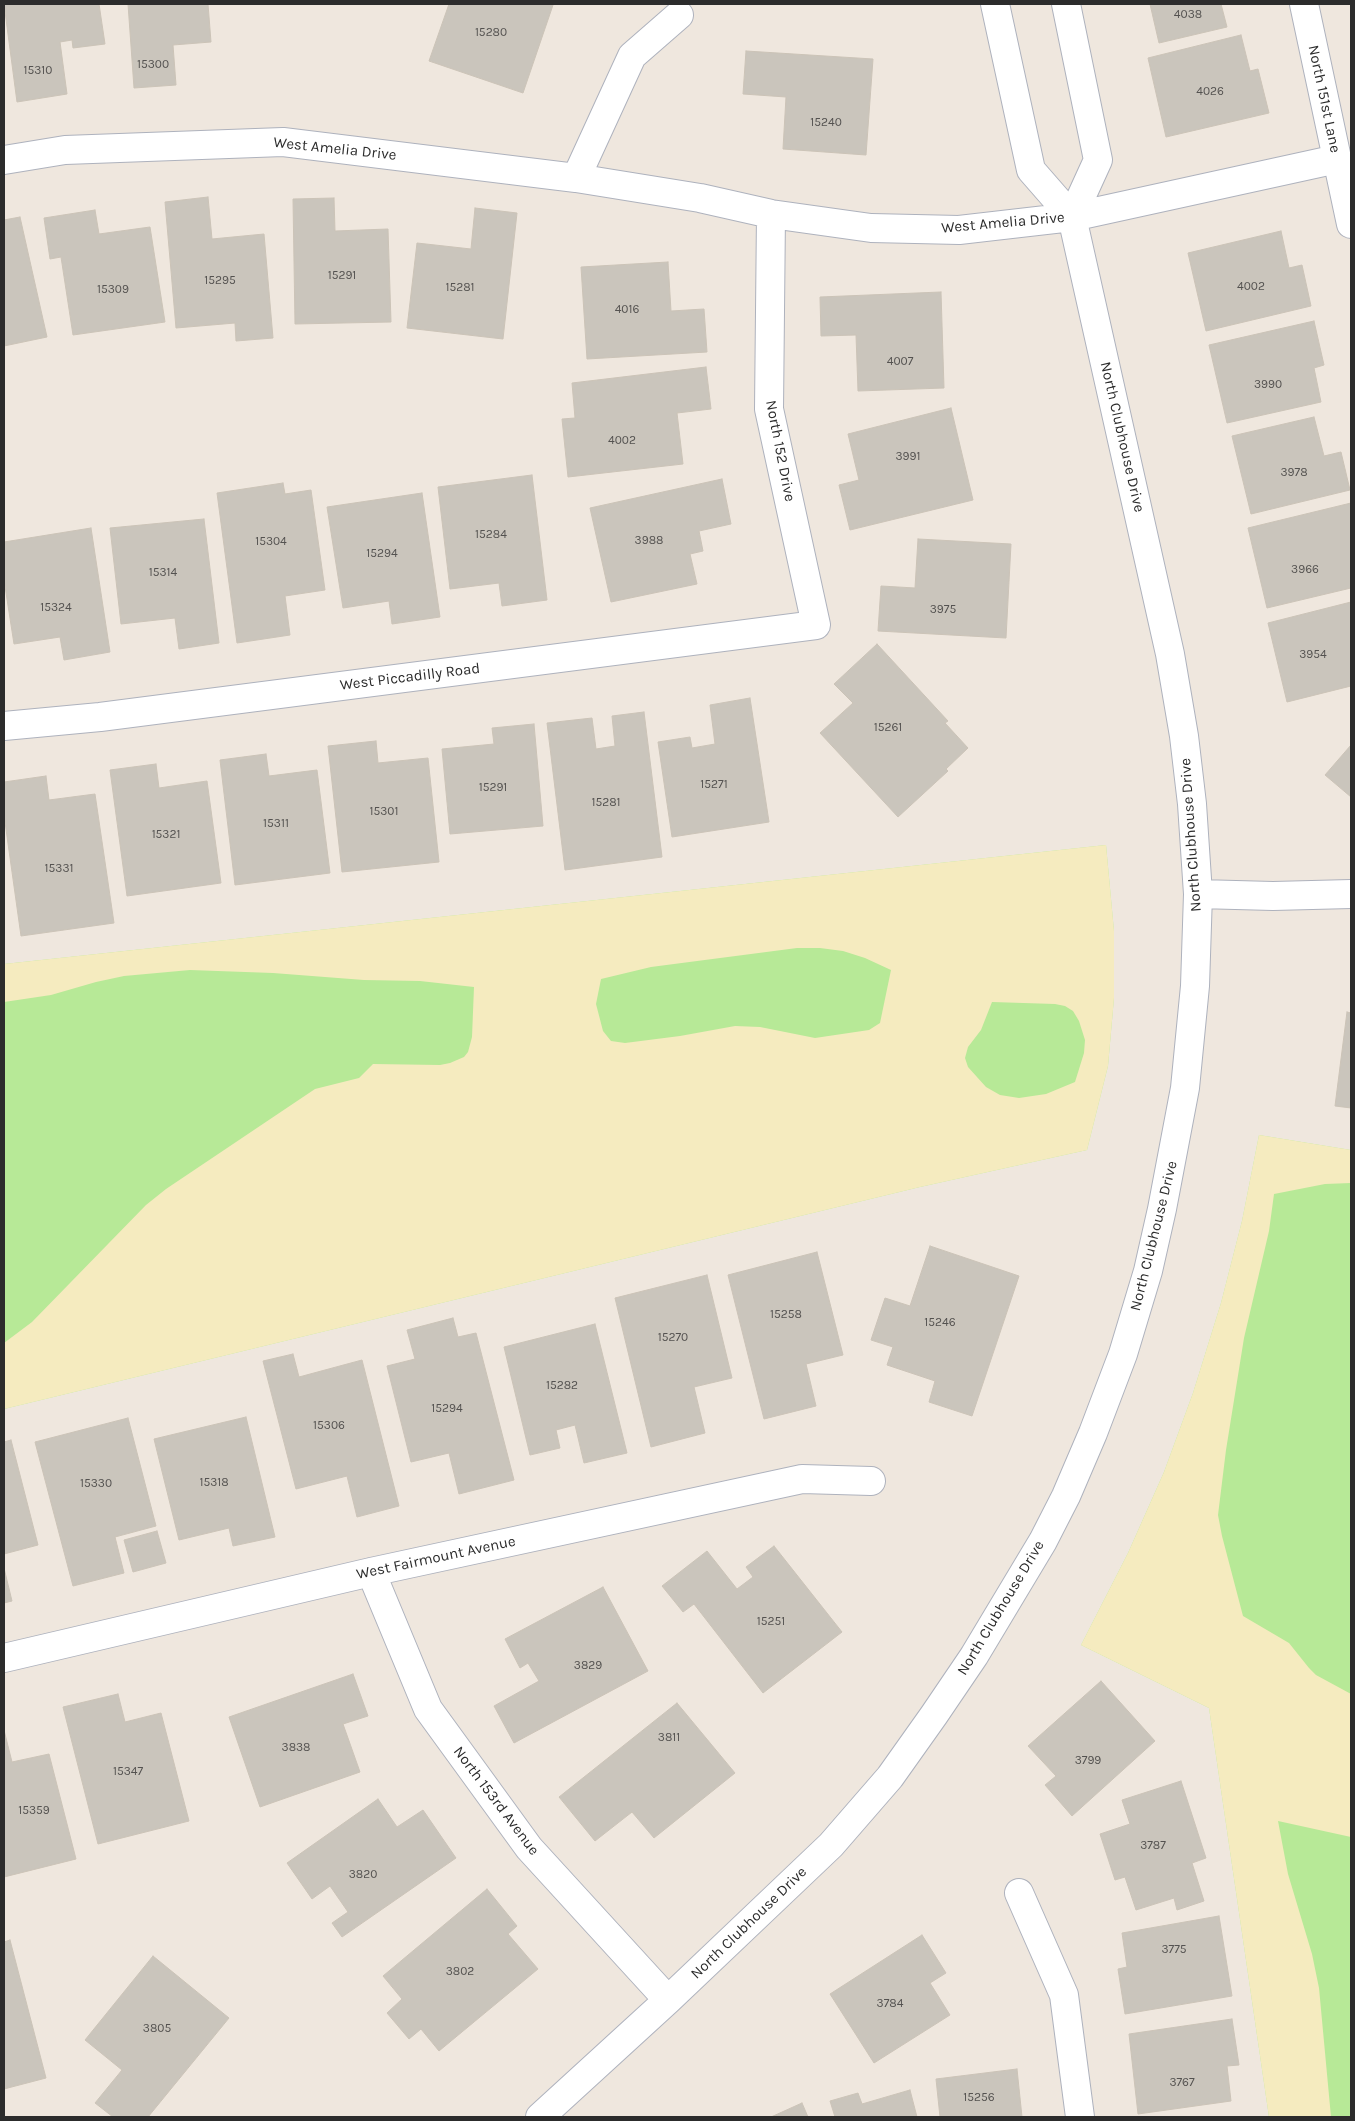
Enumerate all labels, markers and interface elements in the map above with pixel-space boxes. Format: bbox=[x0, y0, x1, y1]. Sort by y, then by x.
house number: 4038 bbox=[1174, 8, 1202, 22]
house number: 15280 bbox=[475, 26, 507, 40]
street label: North 151st Lane bbox=[1304, 44, 1344, 154]
house number: 15300 bbox=[137, 58, 169, 72]
house number: 15310 bbox=[24, 64, 52, 78]
house number: 4026 bbox=[1196, 85, 1224, 99]
house number: 15240 bbox=[810, 116, 842, 130]
street label: West Amelia Drive bbox=[273, 134, 397, 164]
street label: West Amelia Drive bbox=[941, 209, 1065, 237]
house number: 15291 bbox=[328, 269, 356, 283]
house number: 15295 bbox=[204, 274, 236, 288]
house number: 4002 bbox=[1237, 280, 1265, 294]
house number: 15281 bbox=[445, 281, 475, 295]
house number: 15309 bbox=[97, 283, 129, 297]
house number: 4016 bbox=[615, 303, 639, 317]
house number: 4007 bbox=[887, 355, 913, 369]
street label: North Clubhouse Drive bbox=[1096, 360, 1148, 514]
house number: 3990 bbox=[1254, 378, 1282, 392]
street label: North 152 Drive bbox=[761, 399, 799, 503]
house number: 4002 bbox=[608, 434, 636, 448]
house number: 3991 bbox=[896, 450, 920, 464]
house number: 3978 bbox=[1280, 466, 1308, 480]
house number: 15284 bbox=[475, 528, 507, 542]
house number: 3988 bbox=[635, 534, 663, 548]
house number: 15304 bbox=[255, 535, 287, 549]
house number: 15294 bbox=[366, 547, 398, 561]
house number: 3966 bbox=[1291, 563, 1319, 577]
house number: 15314 bbox=[149, 566, 177, 580]
house number: 15324 bbox=[40, 601, 72, 615]
house number: 3975 bbox=[930, 603, 956, 617]
house number: 3954 bbox=[1299, 648, 1327, 662]
street label: West Piccadilly Road bbox=[339, 659, 481, 695]
house number: 15261 bbox=[874, 721, 902, 735]
street label: North Clubhouse Drive bbox=[1177, 758, 1205, 912]
house number: 15271 bbox=[700, 778, 728, 792]
house number: 15291 bbox=[479, 781, 507, 795]
house number: 15281 bbox=[591, 796, 621, 810]
house number: 15301 bbox=[370, 805, 398, 819]
house number: 15311 bbox=[263, 817, 289, 831]
house number: 15321 bbox=[152, 828, 180, 842]
house number: 15331 bbox=[45, 862, 73, 876]
street label: North Clubhouse Drive bbox=[1127, 1159, 1181, 1313]
house number: 15258 bbox=[770, 1308, 802, 1322]
house number: 15246 bbox=[924, 1316, 956, 1330]
house number: 15270 bbox=[658, 1331, 688, 1345]
house number: 15282 bbox=[546, 1379, 578, 1393]
house number: 15294 bbox=[431, 1402, 463, 1416]
house number: 15306 bbox=[313, 1419, 345, 1433]
house number: 15318 bbox=[199, 1476, 229, 1490]
house number: 15330 bbox=[80, 1477, 112, 1491]
street label: West Fairmount Avenue bbox=[355, 1532, 517, 1584]
street label: North Clubhouse Drive bbox=[954, 1537, 1048, 1679]
house number: 15251 bbox=[757, 1615, 785, 1629]
house number: 3829 bbox=[574, 1659, 602, 1673]
house number: 3811 bbox=[658, 1731, 680, 1745]
house number: 3838 bbox=[282, 1741, 310, 1755]
street label: North 153rd Avenue bbox=[449, 1743, 543, 1859]
house number: 3799 bbox=[1075, 1754, 1101, 1768]
house number: 15347 bbox=[113, 1765, 143, 1779]
house number: 15359 bbox=[18, 1804, 50, 1818]
house number: 3787 bbox=[1140, 1839, 1166, 1853]
street label: North Clubhouse Drive bbox=[687, 1863, 811, 1983]
house number: 3820 bbox=[349, 1868, 377, 1882]
house number: 3775 bbox=[1161, 1943, 1187, 1957]
house number: 3802 bbox=[446, 1965, 474, 1979]
house number: 3784 bbox=[877, 1997, 903, 2011]
house number: 3805 bbox=[143, 2022, 171, 2036]
house number: 3767 bbox=[1169, 2076, 1195, 2090]
house number: 15256 bbox=[963, 2091, 995, 2105]

